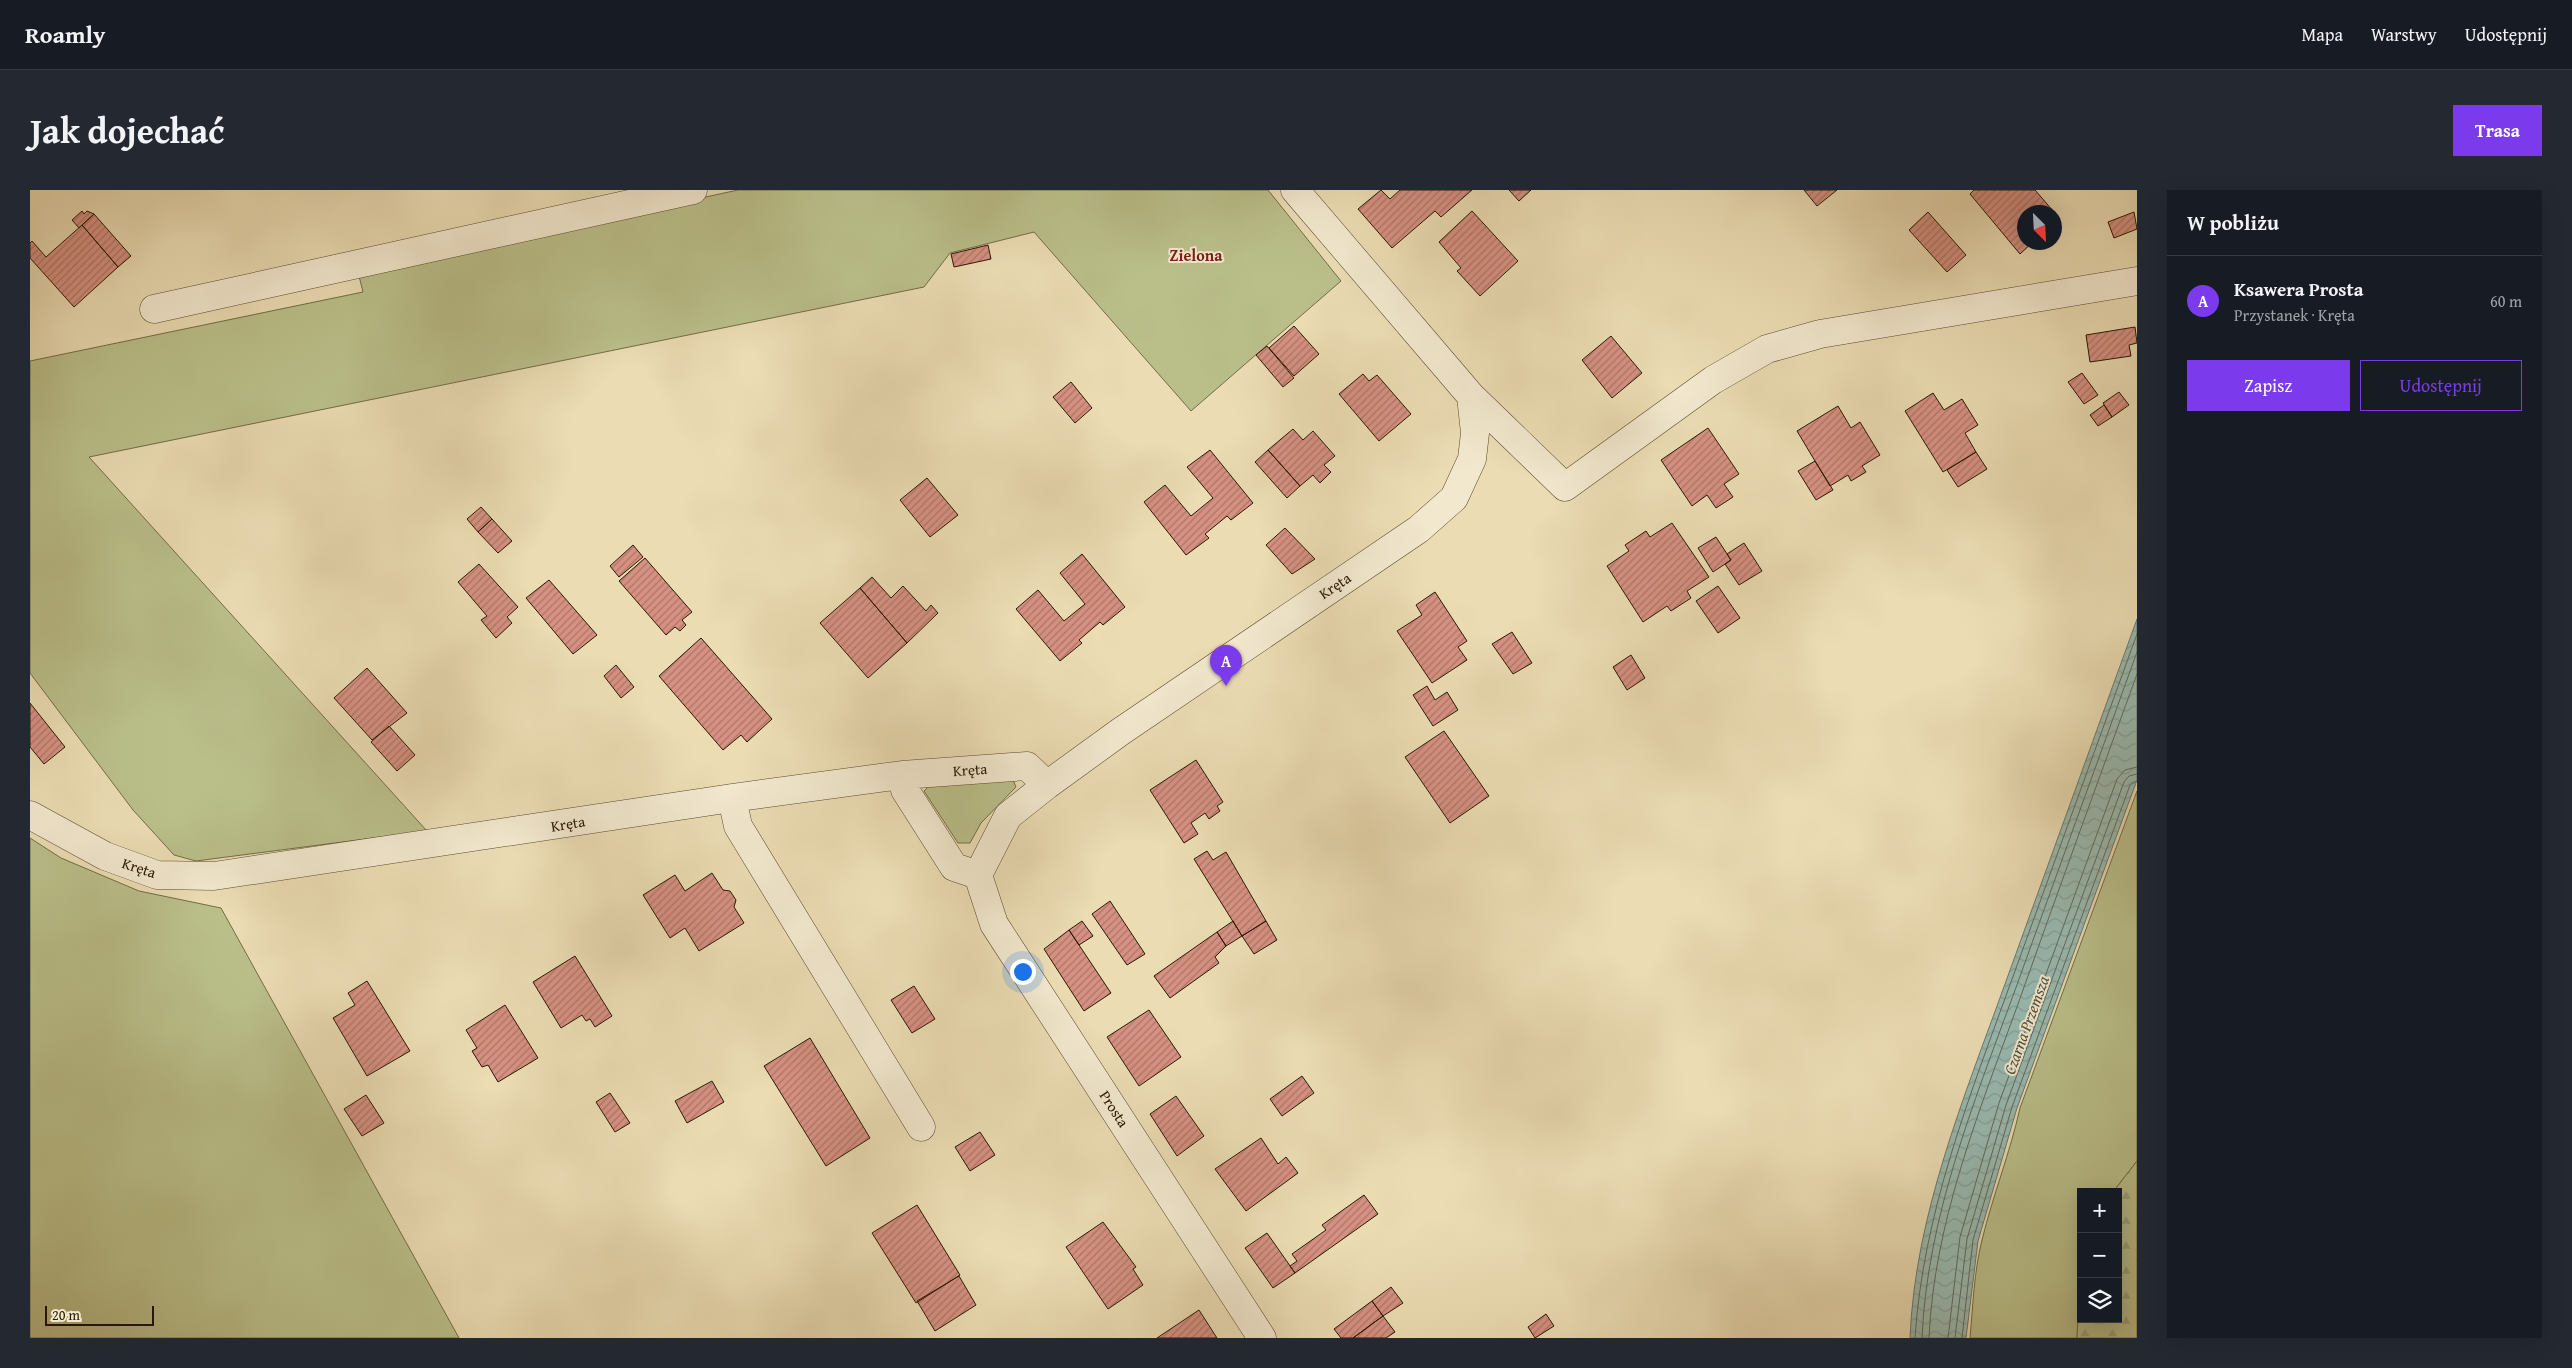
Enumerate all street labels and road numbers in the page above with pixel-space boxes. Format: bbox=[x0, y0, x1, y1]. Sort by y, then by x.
street label: Kręta bbox=[1315, 567, 1355, 604]
street label: Kręta bbox=[952, 758, 988, 781]
street label: Kręta bbox=[549, 810, 587, 837]
street label: Kręta bbox=[120, 852, 159, 883]
street label: Prosta bbox=[1095, 1086, 1134, 1131]

